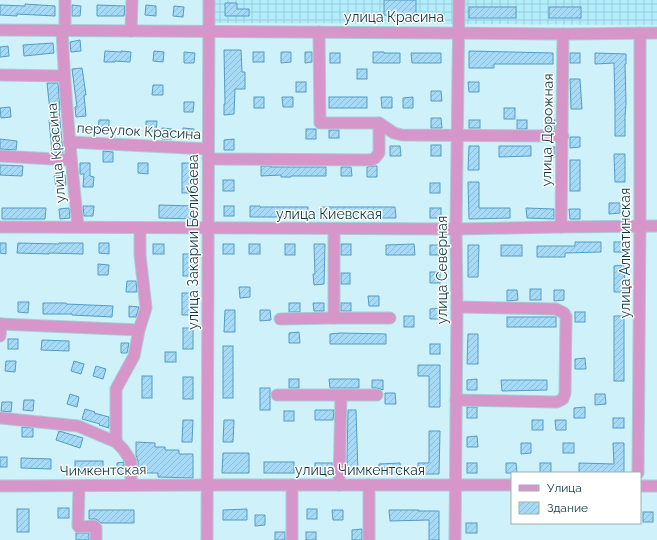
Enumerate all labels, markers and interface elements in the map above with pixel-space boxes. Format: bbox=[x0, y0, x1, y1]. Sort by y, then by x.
street label: улица Красина bbox=[344, 9, 444, 25]
street label: улица Дорожная bbox=[538, 73, 556, 187]
street label: улица Красина bbox=[44, 102, 68, 204]
street label: переулок Красина bbox=[76, 120, 202, 142]
street label: улица Закарии Белибаева bbox=[185, 154, 201, 330]
street label: улица Алматинская bbox=[617, 188, 633, 318]
street label: улица Киевская bbox=[276, 206, 382, 222]
street label: улица Северная bbox=[434, 216, 450, 324]
street label: Чимкентская bbox=[59, 461, 147, 479]
street label: улица Чимкентская bbox=[295, 462, 425, 478]
legend bbox=[511, 472, 641, 524]
text: Улица bbox=[547, 481, 582, 495]
text: Здание bbox=[547, 501, 588, 515]

